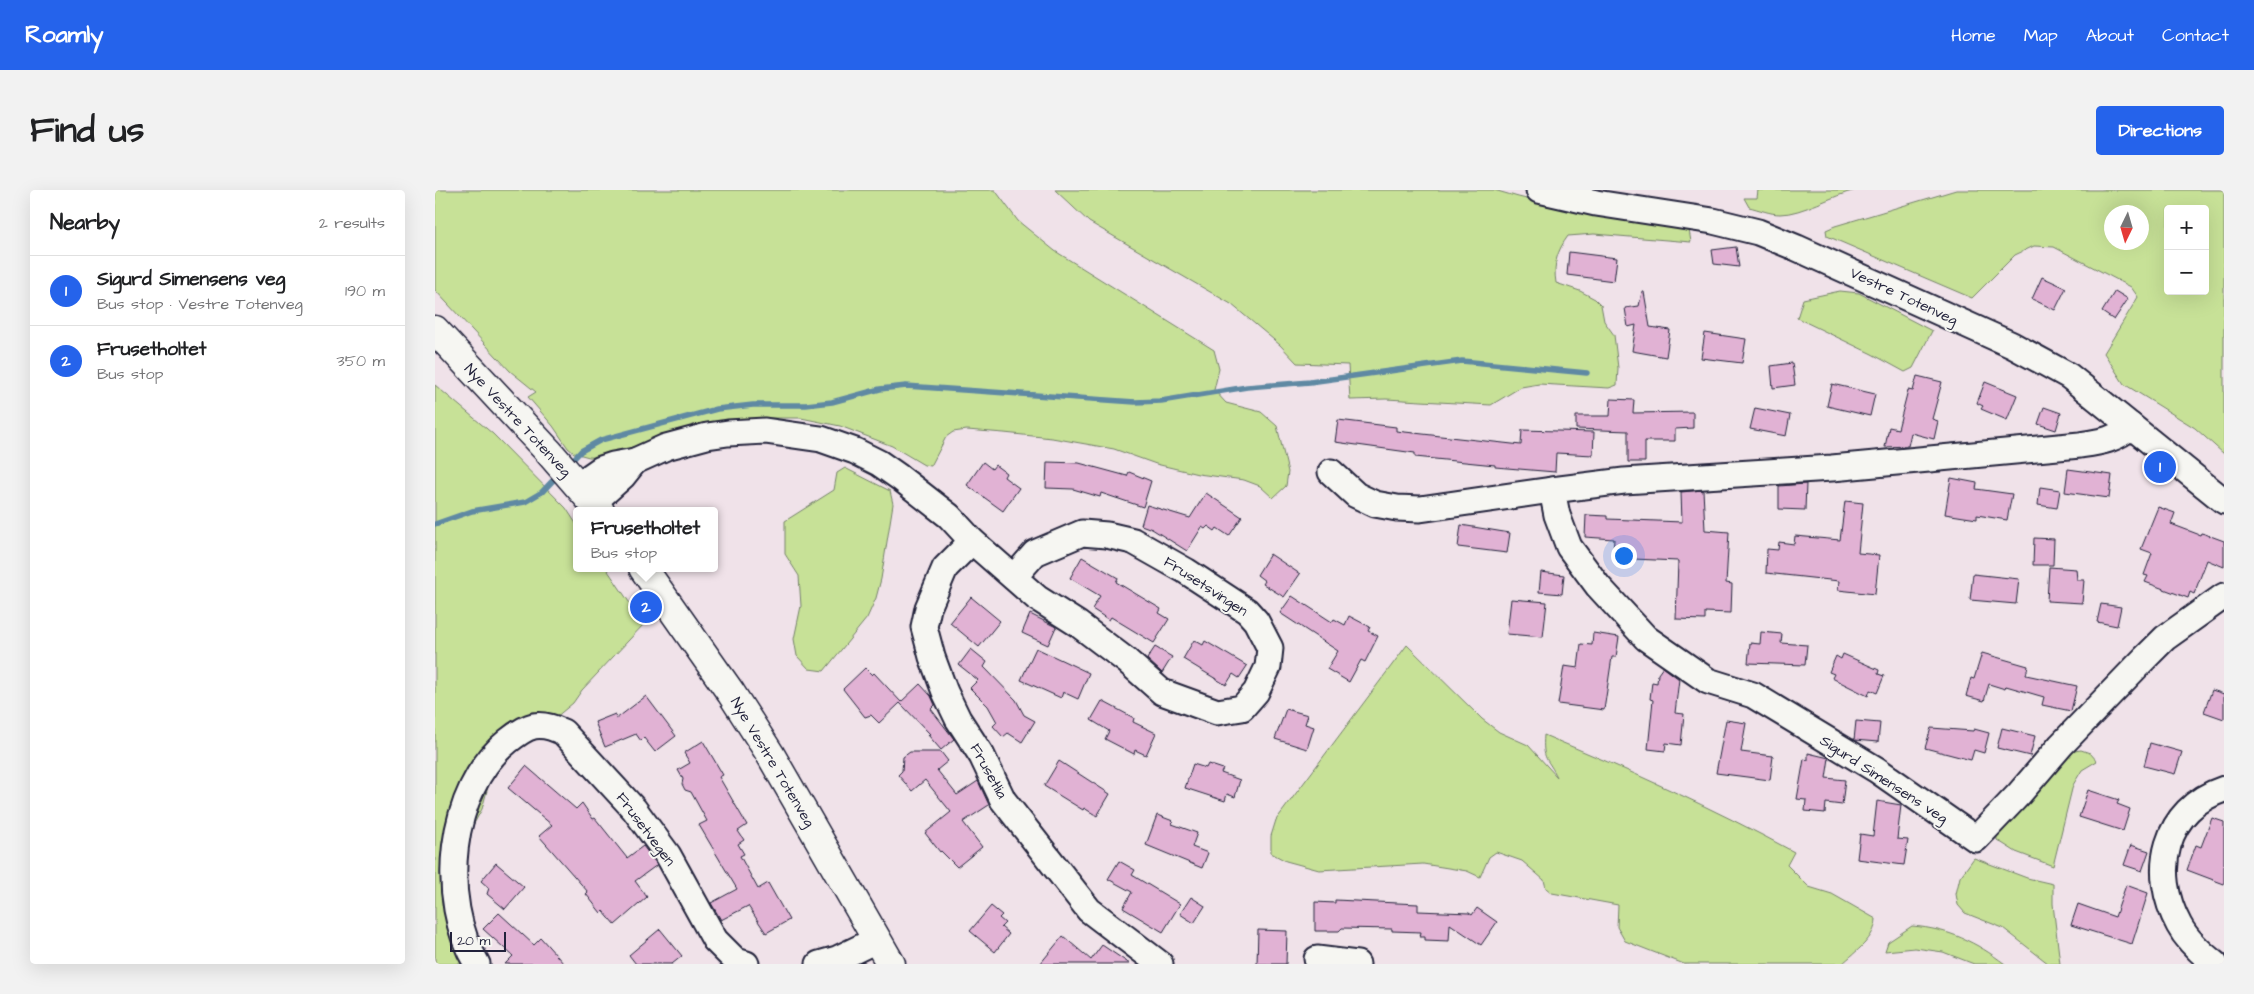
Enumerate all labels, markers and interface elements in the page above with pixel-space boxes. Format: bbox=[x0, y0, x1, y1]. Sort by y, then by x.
text: Roamly bbox=[25, 18, 103, 52]
text: Home bbox=[1951, 23, 1996, 48]
text: Map bbox=[2024, 23, 2058, 48]
text: About bbox=[2086, 23, 2134, 48]
text: Contact bbox=[2162, 23, 2229, 48]
text: Find us bbox=[30, 106, 144, 155]
button: Directions bbox=[2096, 106, 2224, 155]
north arrow bbox=[2104, 205, 2149, 250]
map controls bbox=[2164, 205, 2209, 295]
button: + bbox=[2164, 205, 2209, 250]
text: Nearby bbox=[50, 208, 120, 237]
text: 2 results bbox=[319, 212, 385, 234]
button: − bbox=[2164, 250, 2209, 295]
street label: Vestre Totenveg bbox=[1846, 262, 1961, 332]
text: Sigurd Simensens veg bbox=[97, 266, 285, 293]
text: 1 bbox=[65, 280, 67, 302]
text: 190 m bbox=[345, 280, 385, 302]
text: Bus stop · Vestre Totenveg bbox=[97, 293, 303, 315]
text: Frusetholtet bbox=[97, 336, 207, 363]
text: 2 bbox=[61, 350, 71, 372]
text: 350 m bbox=[337, 350, 385, 372]
street label: Nye Vestre Totenveg bbox=[459, 359, 576, 483]
text: Bus stop bbox=[97, 363, 163, 385]
pin: 1 bbox=[2144, 448, 2176, 486]
popup bbox=[573, 507, 718, 572]
text: Frusetholtet bbox=[591, 515, 700, 542]
text: Bus stop bbox=[591, 542, 657, 564]
your location bbox=[1611, 543, 1637, 569]
street label: Frusetsvingen bbox=[1159, 551, 1252, 623]
pin: 2 bbox=[630, 588, 662, 626]
street label: Nye Vestre Totenveg bbox=[725, 693, 820, 832]
street label: Sigurd Simensens veg bbox=[1815, 730, 1952, 830]
street label: Frusetlia bbox=[965, 740, 1013, 803]
street label: Frusetvegen bbox=[610, 788, 681, 871]
scale bar bbox=[450, 929, 506, 952]
text: 20 m bbox=[457, 931, 490, 951]

